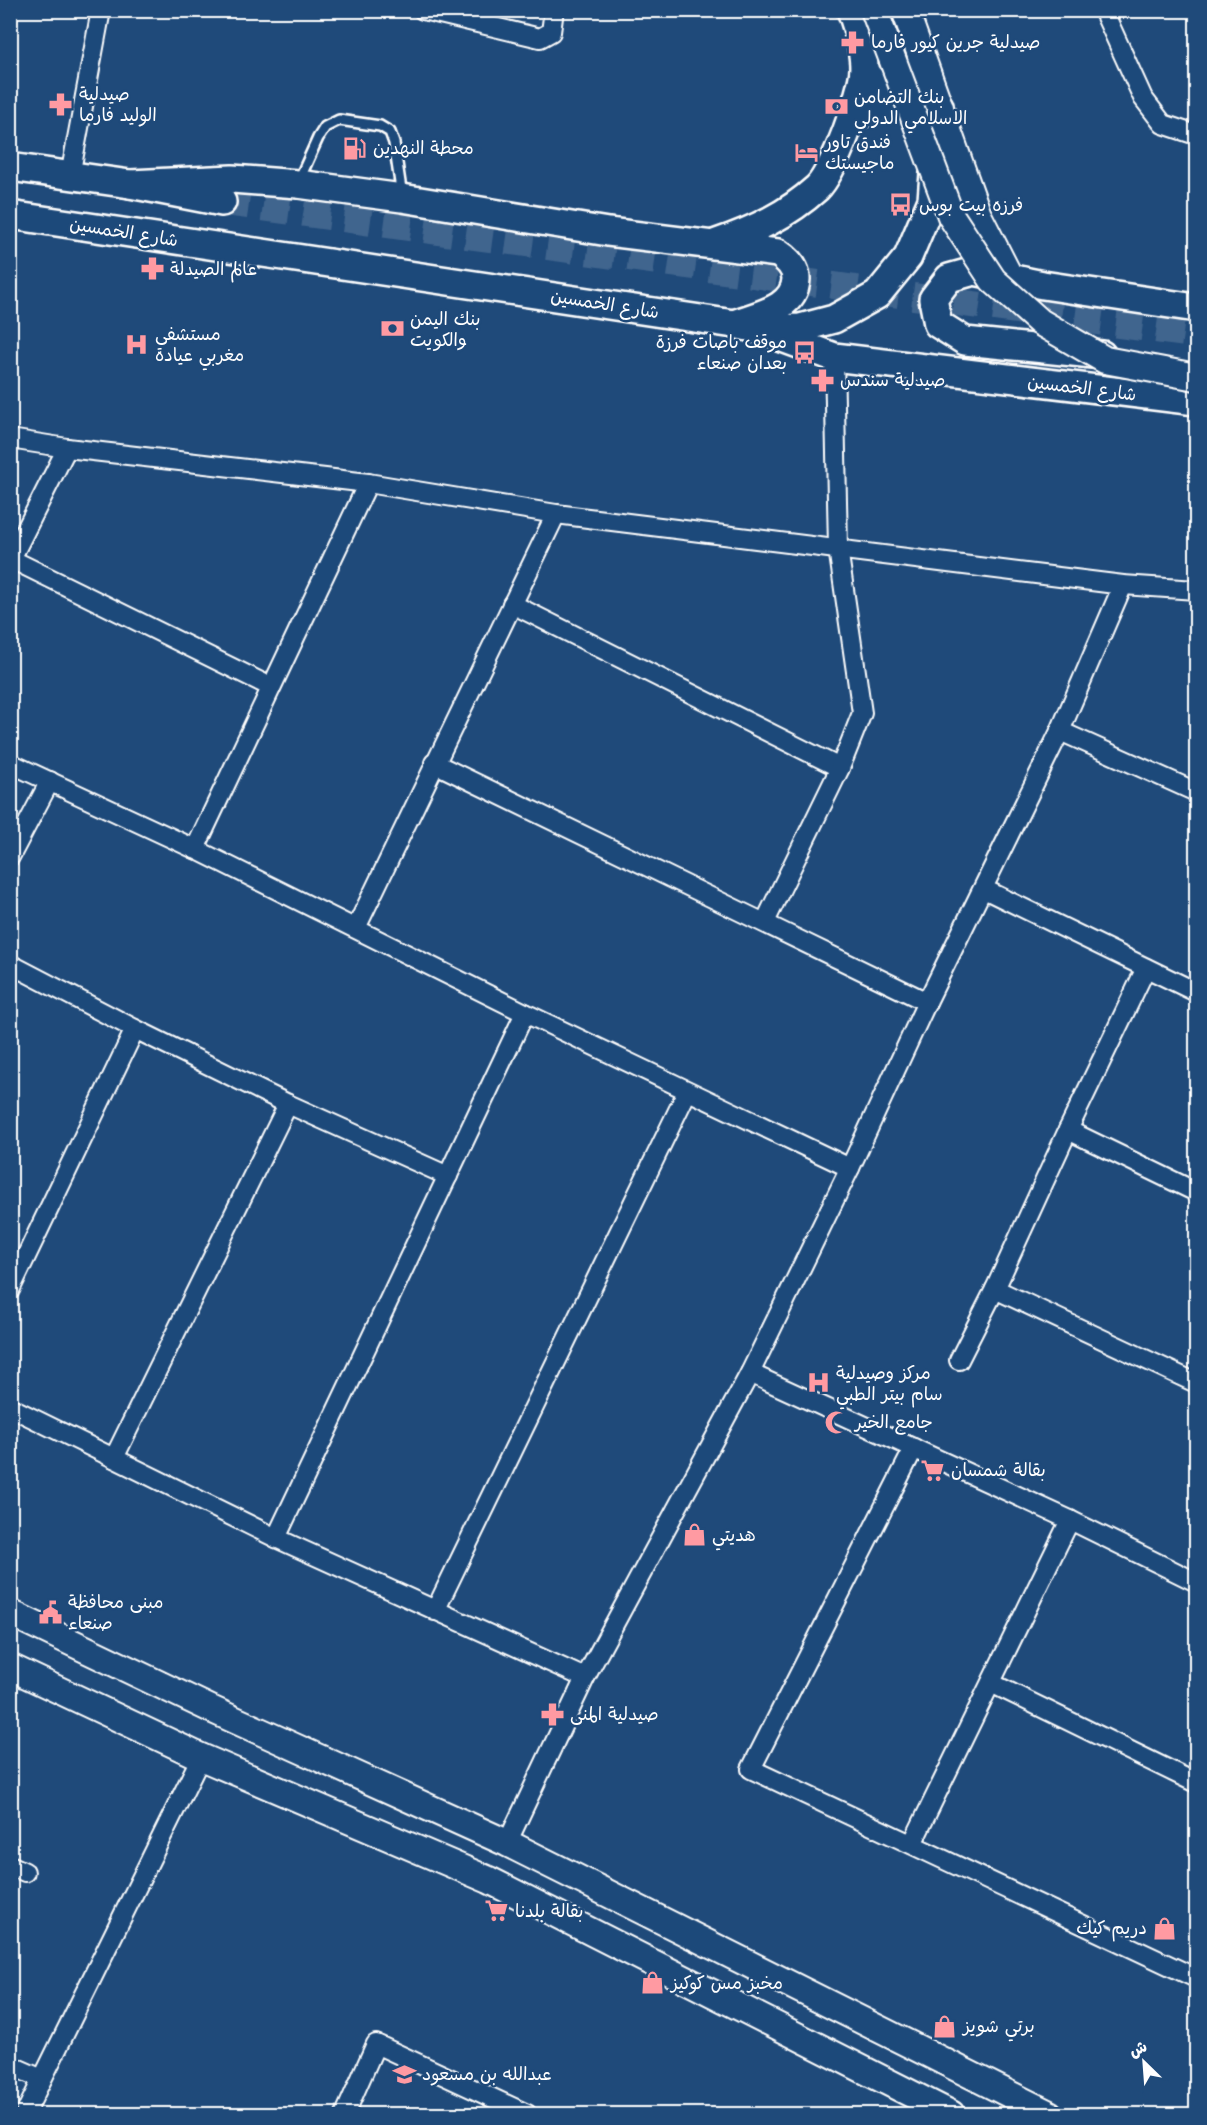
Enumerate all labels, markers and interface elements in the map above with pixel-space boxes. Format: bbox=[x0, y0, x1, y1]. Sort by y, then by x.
pharmacy icon: صيدلية جرين كيور فارما bbox=[840, 29, 866, 55]
place label: صيدلية جرين كيور فارما bbox=[871, 29, 1040, 53]
place label: صيدلية الوليد فارما bbox=[79, 81, 157, 127]
place label: بنك التضامن الاسلامي الدولي bbox=[854, 84, 967, 134]
pharmacy icon: صيدلية الوليد فارما bbox=[48, 91, 74, 117]
bank icon: بنك التضامن الاسلامي الدولي bbox=[823, 94, 849, 120]
place label: فندق تاور ماجيستك bbox=[823, 129, 895, 174]
fuel station icon: محطة النهدين bbox=[342, 135, 368, 161]
place label: محطة النهدين bbox=[373, 135, 474, 159]
hotel icon: فندق تاور ماجيستك bbox=[794, 139, 820, 165]
bus stop icon: فرزه بيت بوس bbox=[888, 192, 914, 218]
place label: فرزه بيت بوس bbox=[919, 192, 1023, 216]
street label: شارع الخمسين bbox=[68, 211, 180, 252]
pharmacy icon: عالم الصيدلة bbox=[139, 256, 165, 282]
place label: عالم الصيدلة bbox=[170, 256, 257, 283]
street label: شارع الخمسين bbox=[549, 283, 661, 324]
place label: بنك اليمن والكويت bbox=[410, 306, 481, 351]
bank icon: بنك اليمن والكويت bbox=[379, 316, 405, 342]
place label: مستشفى مغربي عيادة bbox=[155, 321, 244, 371]
place label: موقف باصات فرزة بعدان صنعاء bbox=[656, 329, 787, 374]
hospital icon: مستشفى مغربي عيادة bbox=[124, 331, 150, 357]
bus stop icon: موقف باصات فرزة بعدان صنعاء bbox=[792, 339, 818, 365]
pharmacy icon: صيدلية سندس bbox=[809, 367, 835, 393]
place label: صيدلية سندس bbox=[840, 367, 945, 391]
street label: شارع الخمسين bbox=[1026, 368, 1138, 407]
place label: مركز وصيدلية سام بيتر الطبي bbox=[836, 1360, 943, 1410]
hospital icon: مركز وصيدلية سام بيتر الطبي bbox=[805, 1370, 831, 1396]
mosque icon: جامع الخير bbox=[824, 1409, 850, 1435]
place label: جامع الخير bbox=[853, 1409, 933, 1435]
supermarket icon: بقالة شمسان bbox=[920, 1457, 946, 1483]
place label: بقالة شمسان bbox=[951, 1457, 1046, 1481]
shop icon: هديتي bbox=[681, 1522, 707, 1548]
place label: هديتي bbox=[712, 1522, 756, 1551]
place label: مبنى محافظة صنعاء bbox=[68, 1589, 164, 1634]
public building icon: مبنى محافظة صنعاء bbox=[37, 1599, 63, 1625]
pharmacy icon: صيدلية المنى bbox=[539, 1701, 565, 1727]
place label: صيدلية المنى bbox=[570, 1701, 659, 1725]
supermarket icon: بقالة بلدنا bbox=[484, 1898, 510, 1924]
place label: بقالة بلدنا bbox=[515, 1898, 584, 1922]
place label: دريم كيك bbox=[1076, 1915, 1147, 1942]
shop icon: دريم كيك bbox=[1152, 1915, 1178, 1941]
shop icon: مخبز مس كوكيز bbox=[640, 1970, 666, 1996]
place label: مخبز مس كوكيز bbox=[669, 1970, 783, 1995]
shop icon: برتي شويز bbox=[932, 2013, 958, 2039]
place label: برتي شويز bbox=[961, 2013, 1035, 2042]
north arrow bbox=[1114, 2032, 1174, 2092]
text: ش bbox=[1125, 2035, 1150, 2061]
school or university icon: عبدالله بن مسعود bbox=[391, 2061, 417, 2087]
place label: عبدالله بن مسعود bbox=[422, 2061, 552, 2086]

